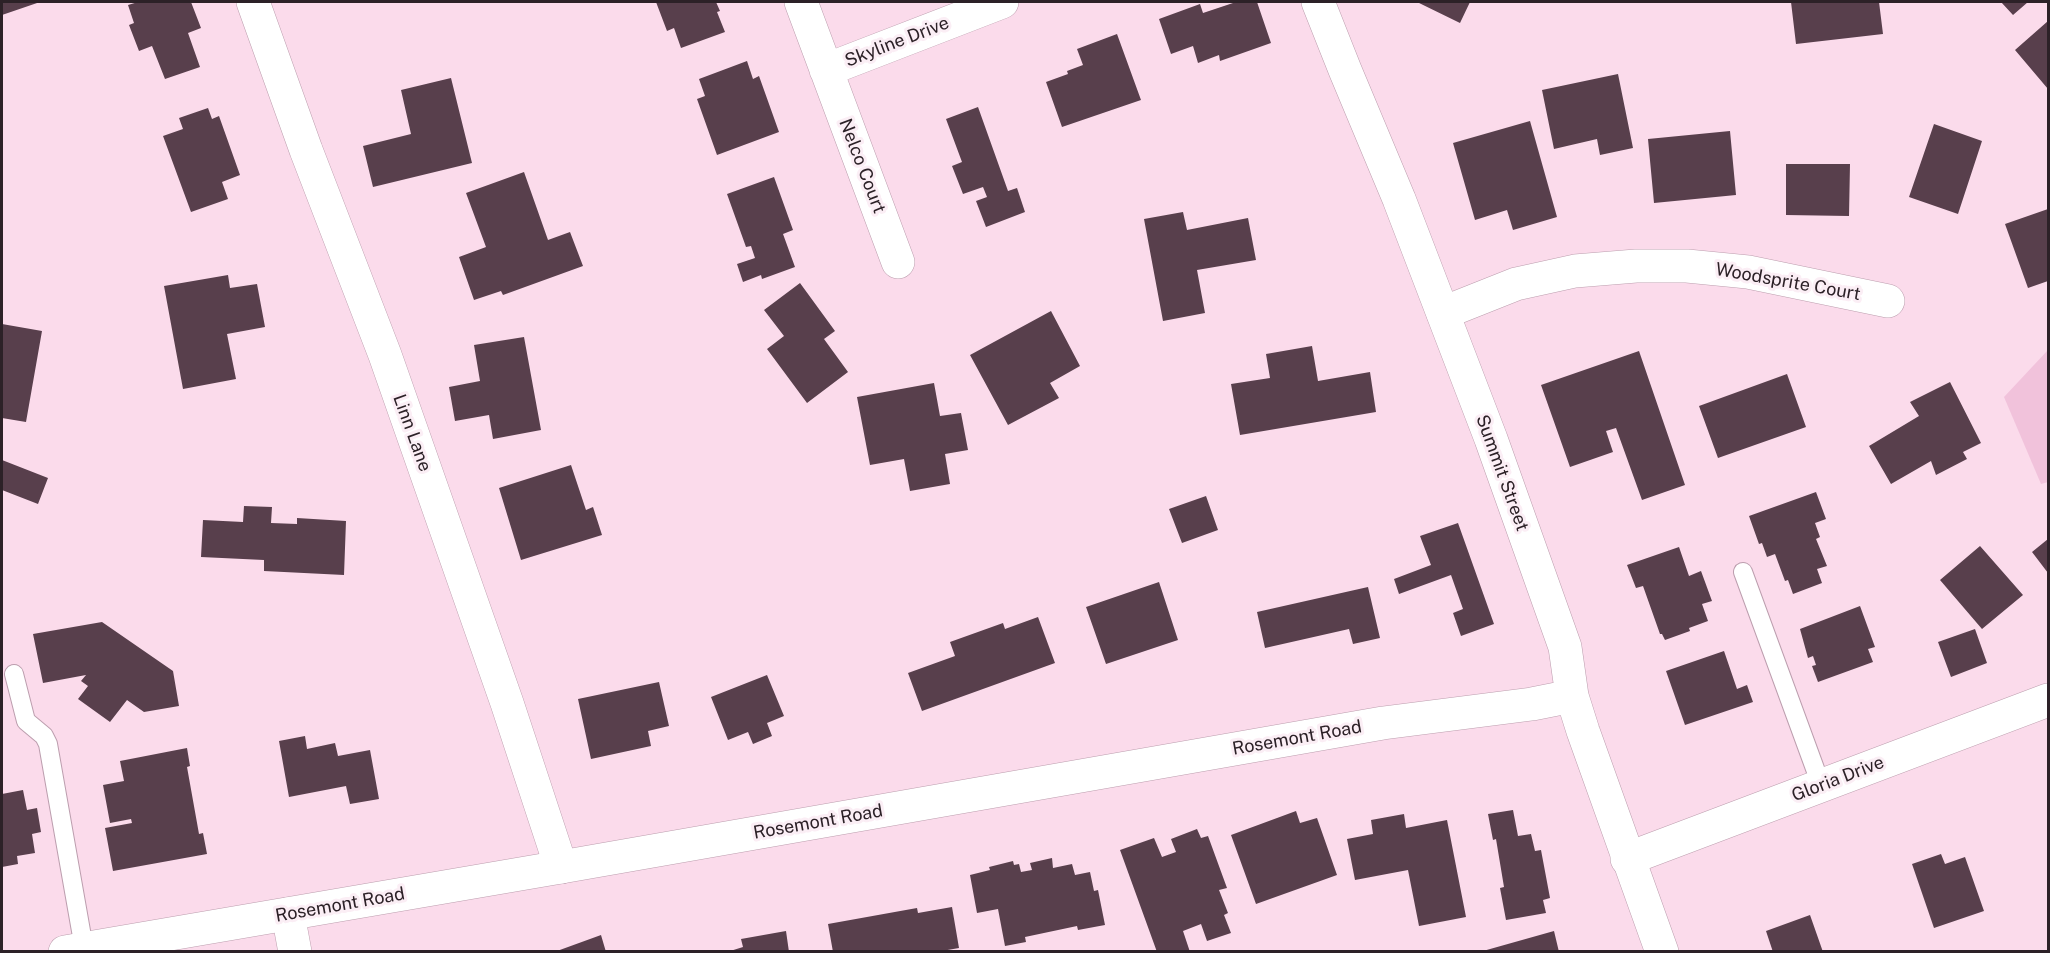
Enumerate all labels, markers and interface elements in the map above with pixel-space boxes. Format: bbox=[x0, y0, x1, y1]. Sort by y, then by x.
street label: Skyline Drive bbox=[842, 12, 952, 72]
street label: Nelco Court bbox=[834, 116, 890, 216]
street label: Woodsprite Court bbox=[1714, 259, 1862, 305]
street label: Linn Lane bbox=[388, 391, 436, 475]
street label: Summit Street bbox=[1471, 412, 1533, 534]
street label: Rosemont Road bbox=[1231, 716, 1363, 760]
street label: Gloria Drive bbox=[1789, 751, 1887, 807]
street label: Rosemont Road bbox=[752, 800, 884, 844]
street label: Rosemont Road bbox=[274, 883, 406, 927]

